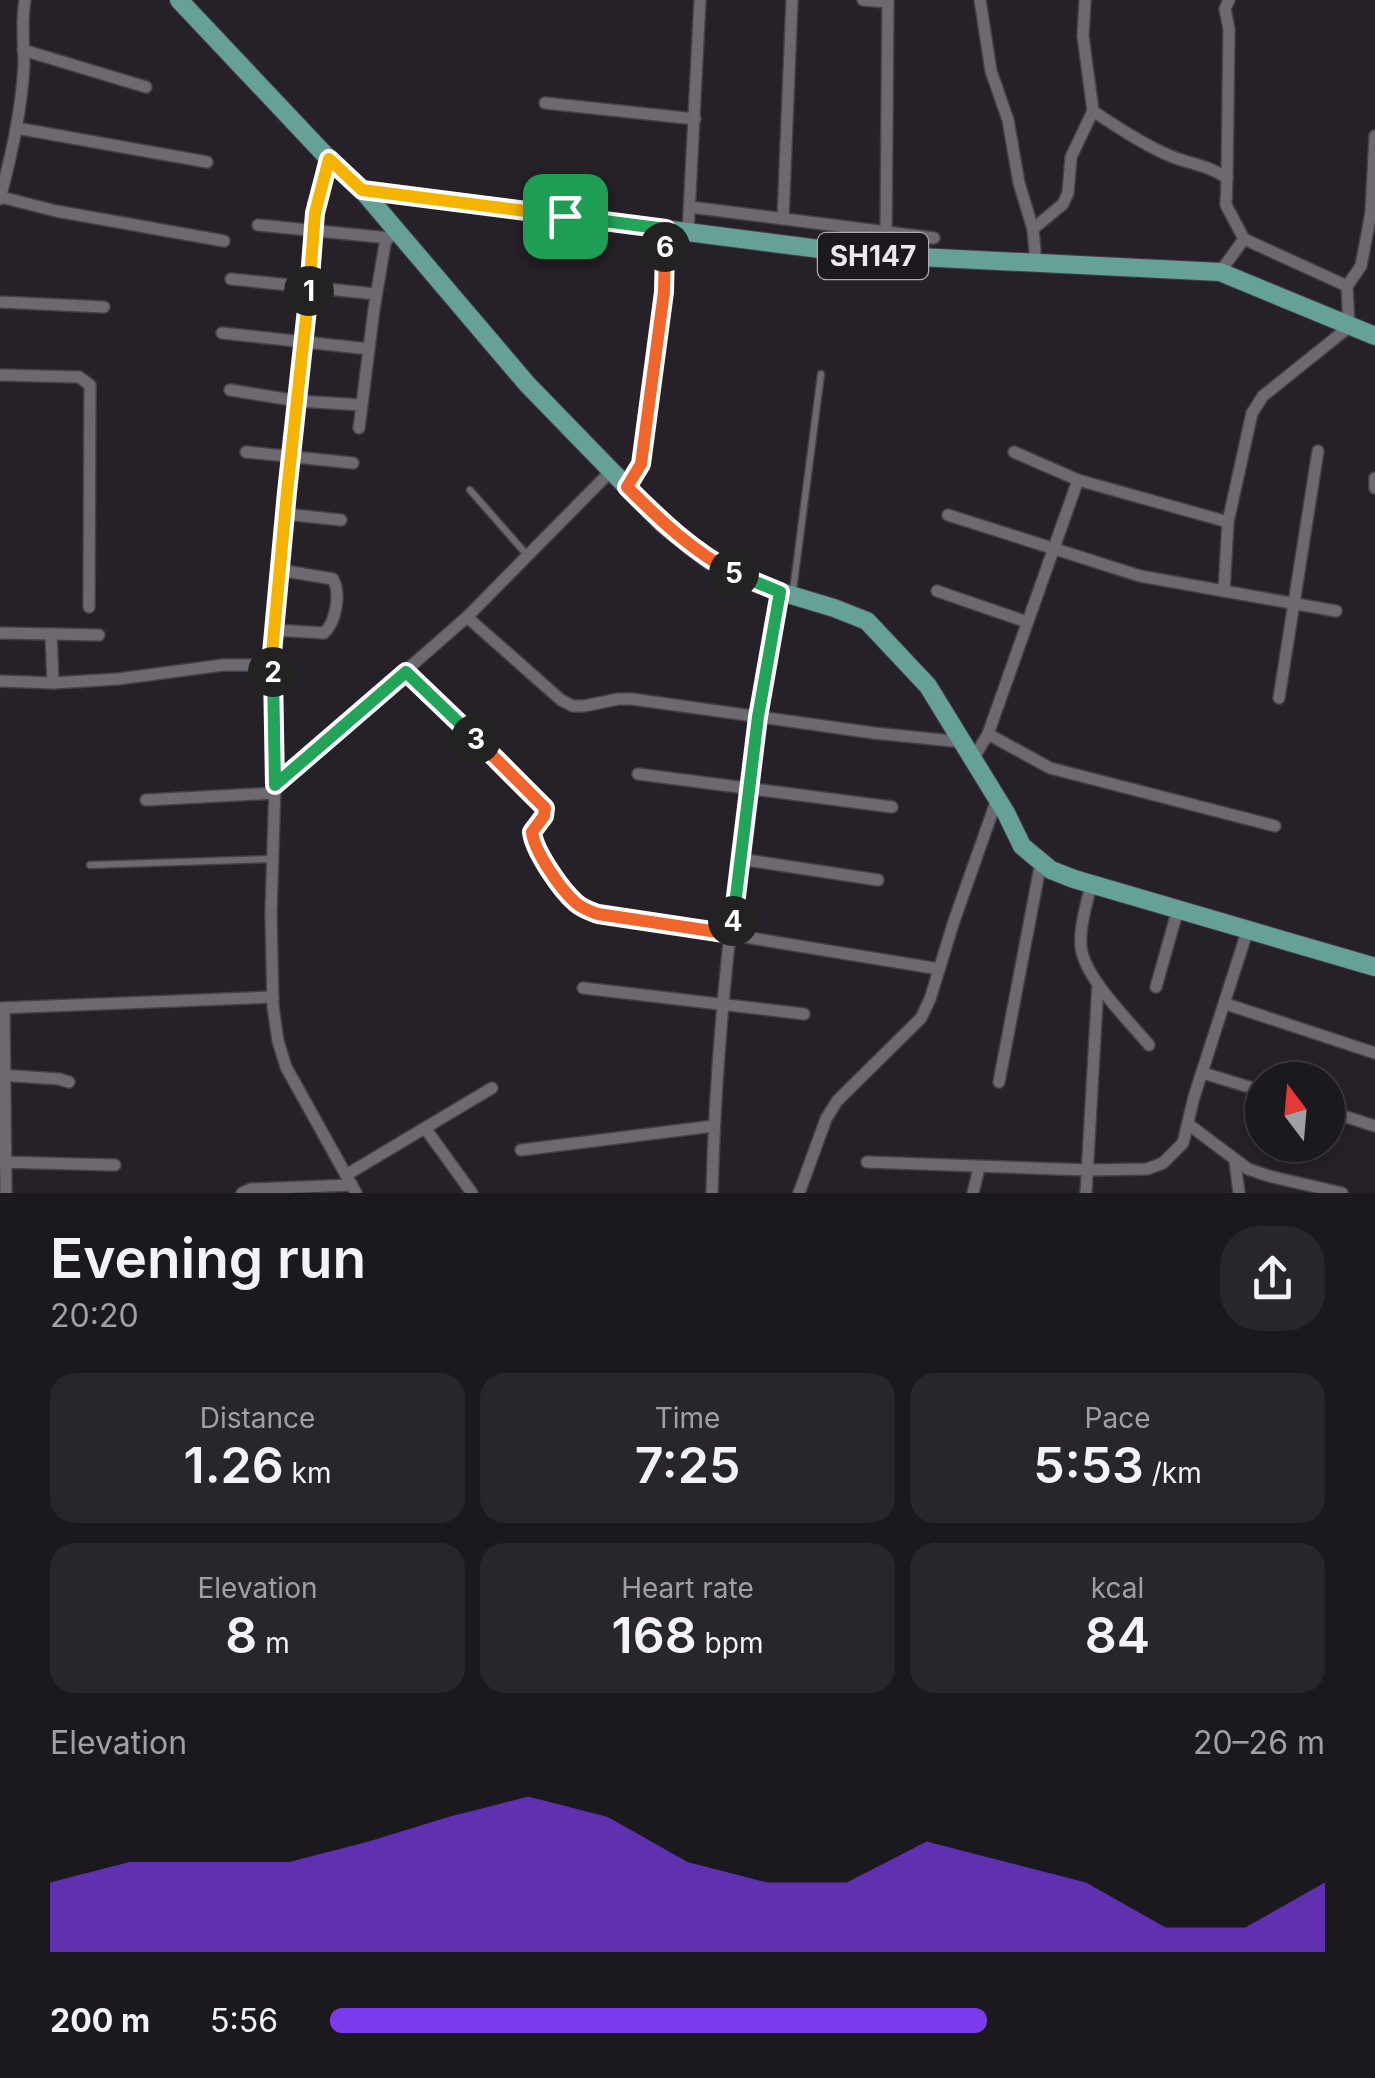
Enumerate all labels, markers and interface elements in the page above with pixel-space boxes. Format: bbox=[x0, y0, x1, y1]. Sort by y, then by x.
pin bbox=[523, 174, 608, 259]
icon: arrive bbox=[538, 189, 593, 244]
pin: 6 bbox=[640, 222, 690, 272]
text: 6 bbox=[656, 230, 674, 264]
road number: SH147 bbox=[818, 233, 928, 279]
pin: 1 bbox=[284, 266, 334, 316]
text: 1 bbox=[303, 274, 315, 308]
pin: 5 bbox=[709, 548, 759, 598]
text: 5 bbox=[725, 556, 743, 590]
pin: 2 bbox=[248, 647, 298, 697]
text: 2 bbox=[264, 655, 282, 689]
pin: 3 bbox=[451, 714, 501, 764]
text: 3 bbox=[467, 722, 485, 756]
pin: 4 bbox=[708, 896, 758, 946]
text: 4 bbox=[724, 904, 742, 938]
north arrow bbox=[1245, 1062, 1345, 1162]
map controls bbox=[1245, 1062, 1345, 1162]
text: Evening run bbox=[50, 1225, 366, 1291]
button: share bbox=[1220, 1226, 1325, 1331]
text: 20:20 bbox=[50, 1296, 139, 1335]
text: Distance bbox=[200, 1401, 315, 1435]
text: Time bbox=[655, 1401, 720, 1435]
text: Pace bbox=[1085, 1401, 1150, 1435]
text: 1.26 bbox=[183, 1435, 284, 1495]
text: 7:25 bbox=[635, 1435, 740, 1495]
text: 5:53 bbox=[1033, 1435, 1144, 1495]
text: km bbox=[284, 1456, 332, 1490]
text: /km bbox=[1144, 1456, 1202, 1490]
text: Elevation bbox=[198, 1571, 317, 1605]
text: Heart rate bbox=[621, 1571, 754, 1605]
text: kcal bbox=[1091, 1571, 1144, 1605]
text: 8 bbox=[225, 1605, 257, 1665]
text: 168 bbox=[612, 1605, 697, 1665]
text: 84 bbox=[1085, 1605, 1150, 1665]
text: m bbox=[257, 1626, 290, 1660]
text: bpm bbox=[697, 1626, 763, 1660]
text: Elevation bbox=[50, 1723, 187, 1762]
text: 20–26 m bbox=[1193, 1723, 1325, 1762]
text: 200 m bbox=[50, 2001, 150, 2040]
text: 5:56 bbox=[210, 2001, 278, 2040]

